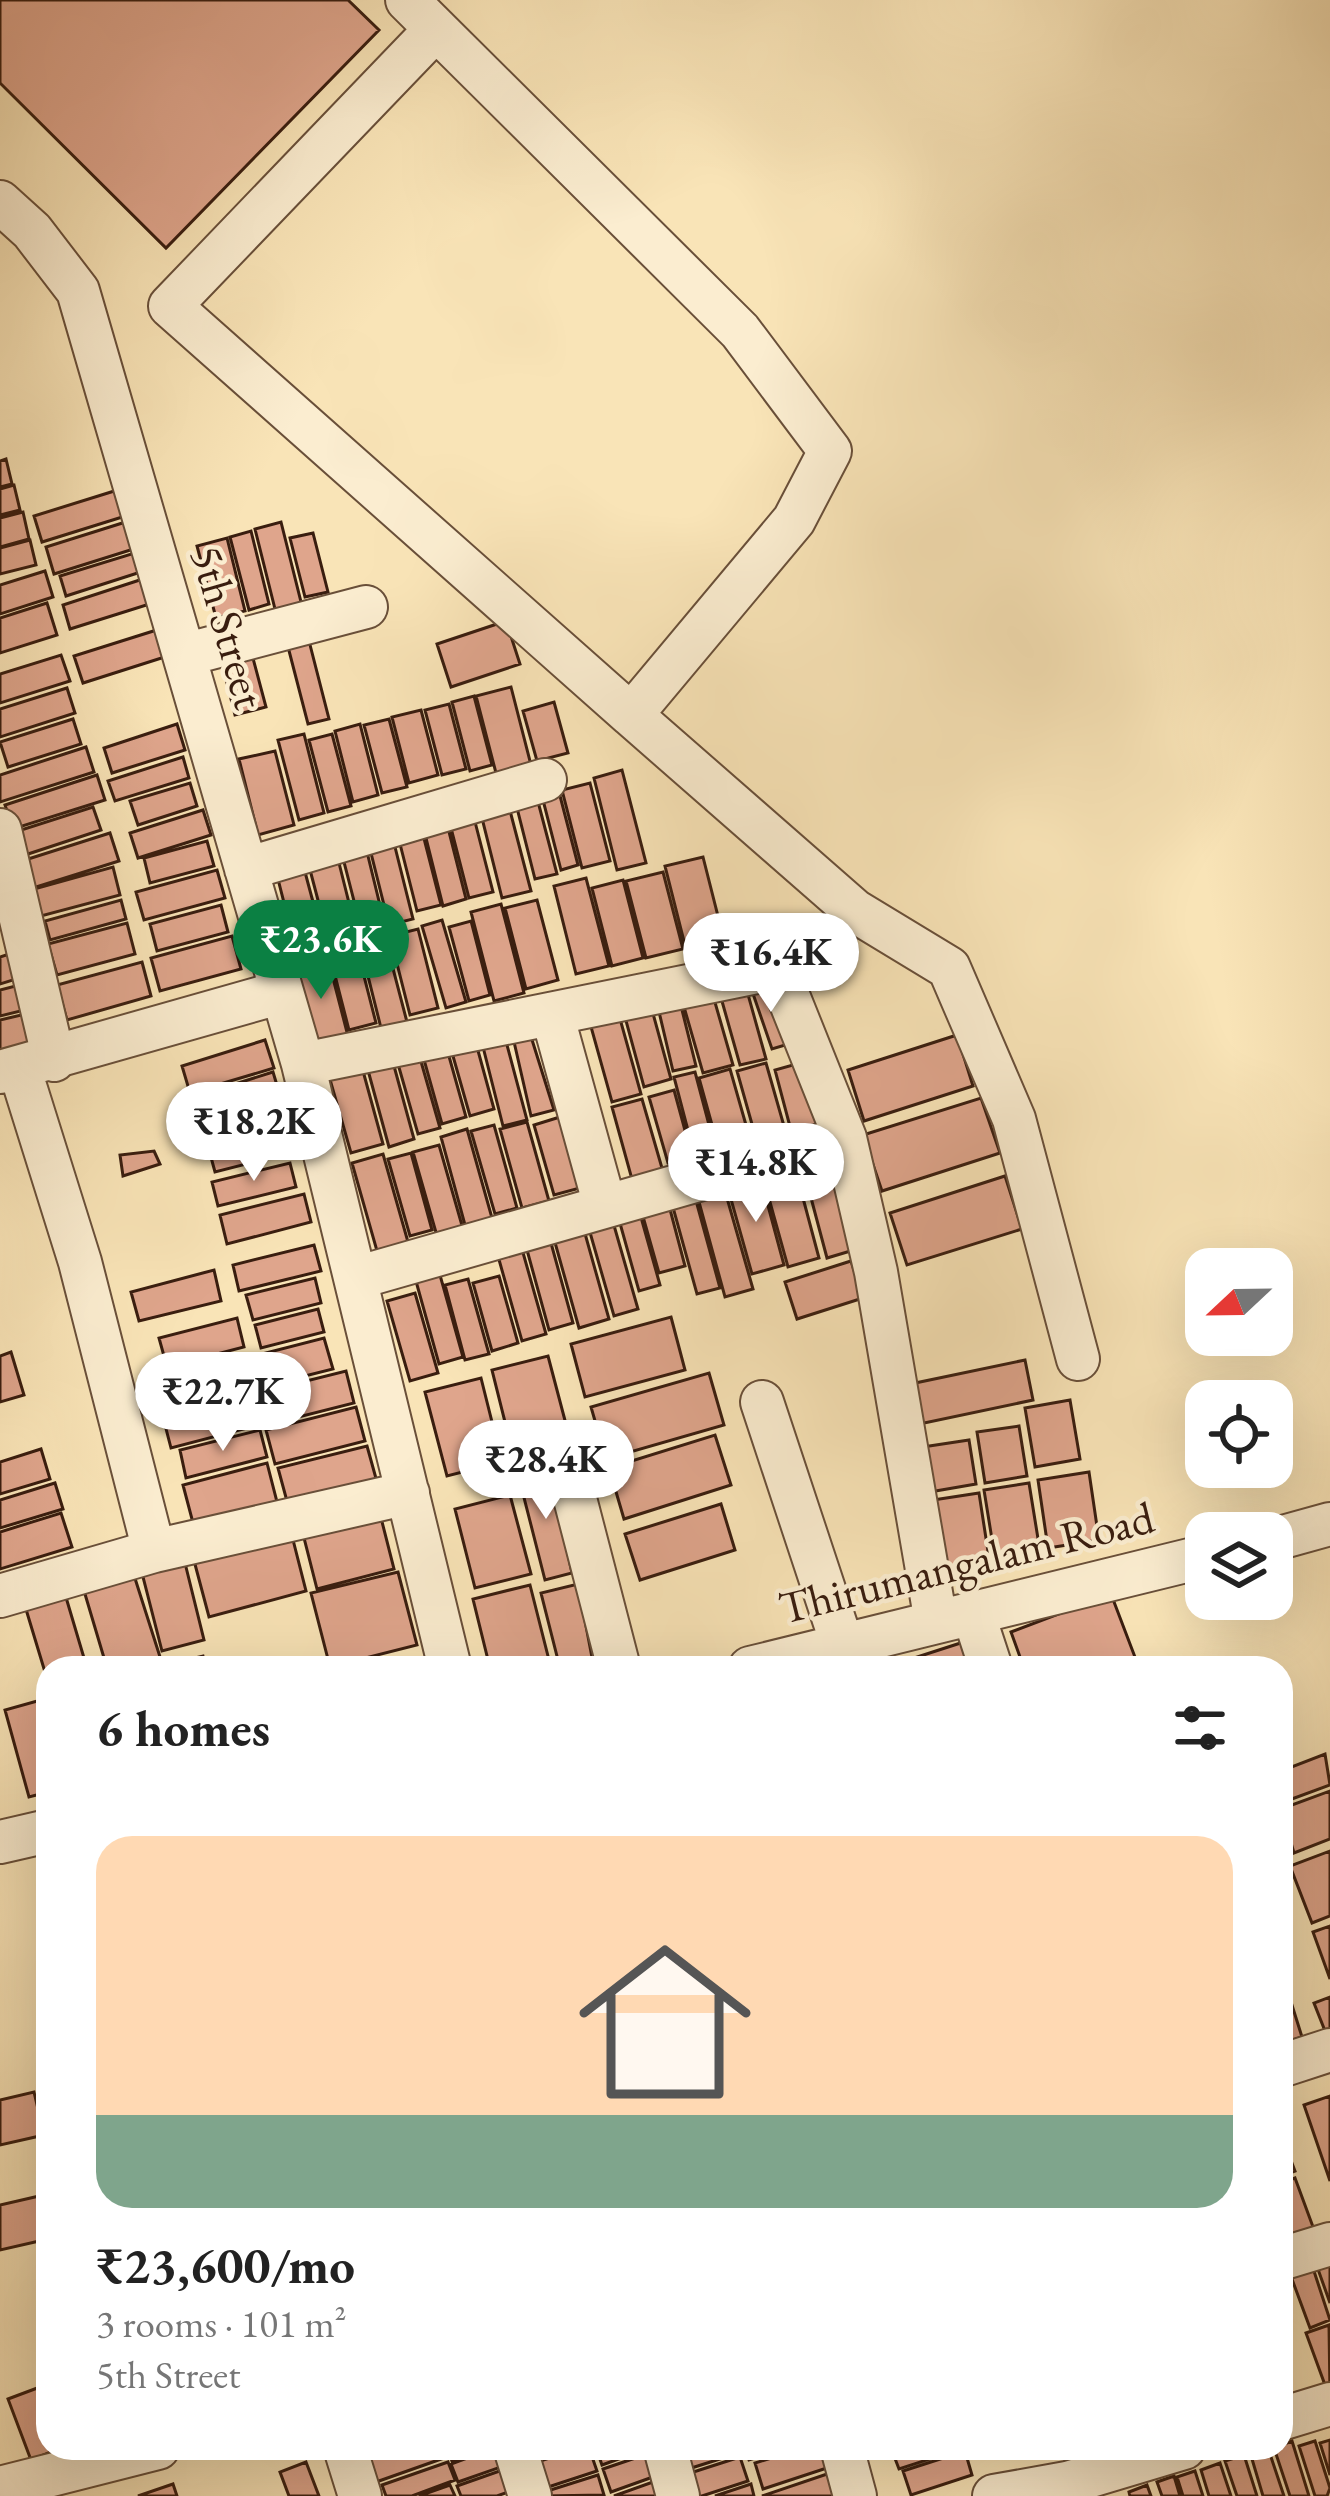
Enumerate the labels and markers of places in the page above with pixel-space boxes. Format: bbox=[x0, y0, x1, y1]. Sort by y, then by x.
pin: ₹23.6K bbox=[223, 900, 419, 1002]
pin: ₹16.4K bbox=[673, 913, 869, 1015]
pin: ₹18.2K bbox=[156, 1082, 352, 1184]
pin: ₹14.8K bbox=[658, 1123, 854, 1225]
pin: ₹22.7K bbox=[125, 1352, 321, 1454]
pin: ₹28.4K bbox=[448, 1420, 644, 1522]

